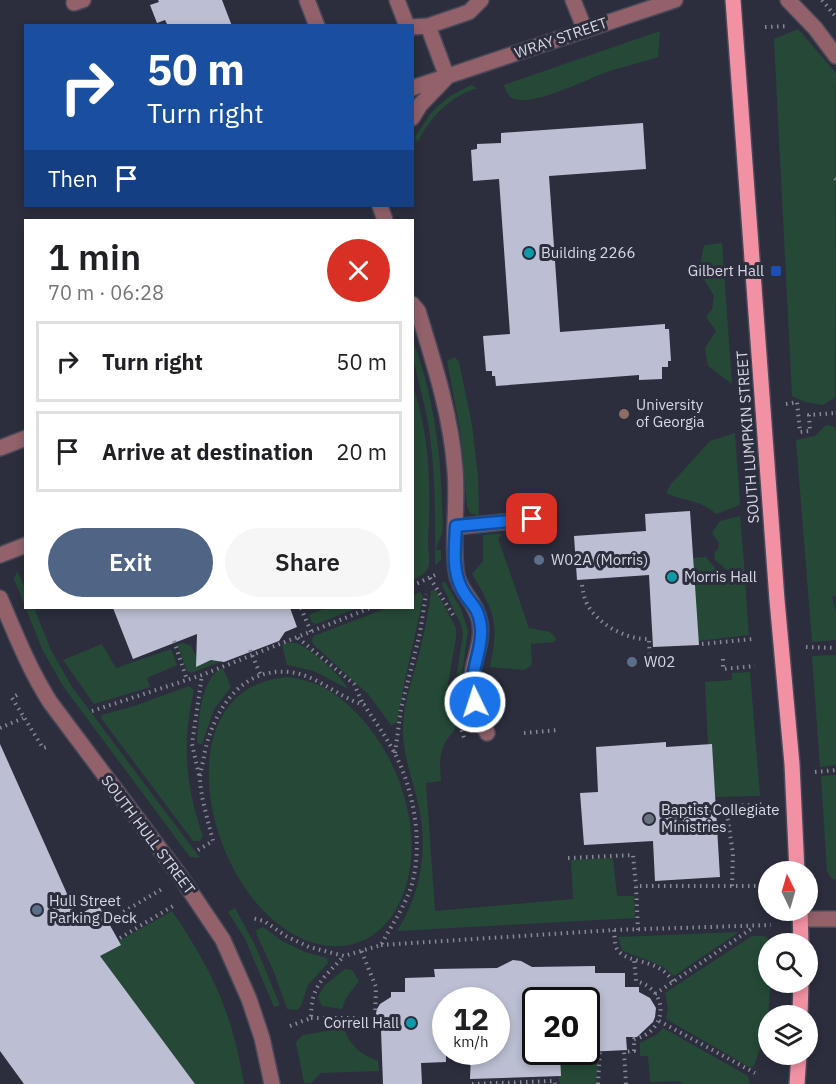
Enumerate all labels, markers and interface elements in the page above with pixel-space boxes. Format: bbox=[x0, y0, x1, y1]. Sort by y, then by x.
street label: WRAY STREET bbox=[512, 13, 610, 62]
text: 50 m bbox=[147, 42, 245, 97]
icon: right bbox=[48, 48, 126, 126]
text: Turn right bbox=[147, 95, 264, 130]
icon: arrive bbox=[110, 162, 143, 195]
text: Then bbox=[48, 164, 98, 193]
text: 1 min bbox=[48, 233, 141, 280]
button: close bbox=[327, 239, 390, 302]
place label: Building 2266 bbox=[541, 243, 636, 262]
marker: Building 2266 bbox=[522, 246, 536, 260]
place label: Gilbert Hall bbox=[688, 261, 764, 280]
marker: Gilbert Hall bbox=[769, 264, 783, 278]
text: 70 m · 06:28 bbox=[48, 279, 164, 306]
icon: right bbox=[51, 345, 84, 378]
text: Turn right bbox=[102, 347, 203, 376]
text: 50 m bbox=[336, 347, 387, 376]
street label: SOUTH LUMPKIN STREET bbox=[732, 350, 763, 524]
place label: University of Georgia bbox=[636, 395, 705, 431]
marker: University of Georgia bbox=[617, 407, 631, 421]
icon: arrive bbox=[51, 435, 84, 468]
text: Arrive at destination bbox=[102, 437, 313, 466]
text: 20 m bbox=[336, 437, 387, 466]
pin bbox=[506, 493, 557, 544]
icon: arrive bbox=[515, 502, 548, 535]
button: Exit bbox=[48, 528, 213, 597]
button: Share bbox=[225, 528, 390, 597]
place label: W02A (Morris) bbox=[551, 550, 648, 569]
marker: W02A (Morris) bbox=[532, 553, 546, 567]
place label: Morris Hall bbox=[684, 567, 757, 586]
marker: Morris Hall bbox=[665, 570, 679, 584]
place label: W02 bbox=[644, 652, 675, 671]
marker: W02 bbox=[625, 655, 639, 669]
position arrow bbox=[443, 670, 507, 734]
street label: SOUTH HULL STREET bbox=[97, 771, 200, 898]
place label: Baptist Collegiate Ministries bbox=[661, 800, 780, 836]
marker: Baptist Collegiate Ministries bbox=[642, 812, 656, 826]
north arrow bbox=[758, 861, 818, 921]
map controls bbox=[758, 861, 818, 1065]
place label: Hull Street Parking Deck bbox=[49, 891, 137, 927]
marker: Hull Street Parking Deck bbox=[30, 903, 44, 917]
button: search bbox=[758, 933, 818, 993]
speed limit sign: 20 bbox=[522, 987, 600, 1065]
text: 12 bbox=[453, 999, 489, 1038]
button: layers bbox=[758, 1005, 818, 1065]
place label: Correll Hall bbox=[324, 1013, 399, 1032]
marker: Correll Hall bbox=[404, 1016, 418, 1030]
text: km/h bbox=[453, 1032, 489, 1051]

